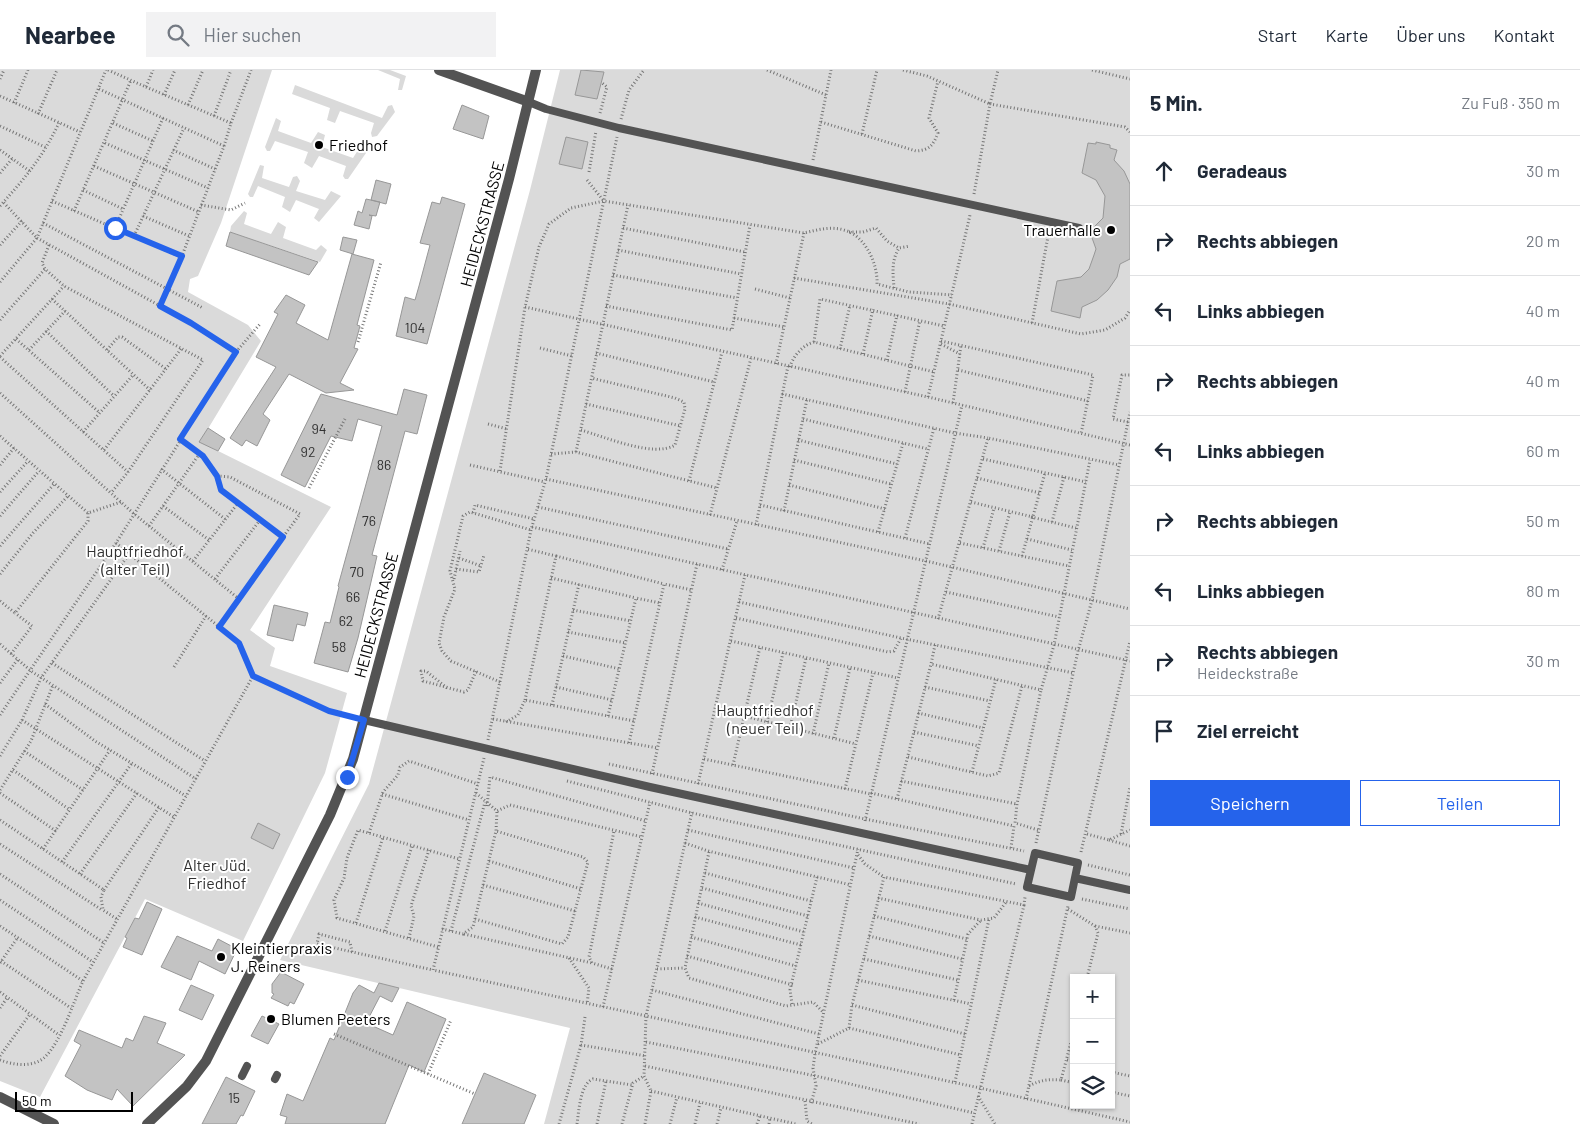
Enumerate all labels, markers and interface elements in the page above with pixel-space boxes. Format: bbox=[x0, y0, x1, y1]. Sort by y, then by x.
search box bbox=[146, 12, 496, 57]
text: Nearbee bbox=[25, 20, 116, 49]
icon: search bbox=[164, 21, 192, 49]
text: Hier suchen bbox=[204, 23, 301, 46]
text: Start bbox=[1258, 24, 1297, 46]
text: Karte bbox=[1325, 24, 1368, 46]
text: Über uns bbox=[1396, 24, 1465, 46]
text: Kontakt bbox=[1493, 24, 1555, 46]
text: 5 Min. bbox=[1150, 90, 1203, 115]
text: Zu Fuß · 350 m bbox=[1461, 93, 1560, 112]
place label: Friedhof bbox=[329, 135, 388, 154]
marker: Friedhof bbox=[313, 139, 325, 151]
icon: ahead bbox=[1150, 157, 1178, 185]
street label: HEIDECKSTRASSE bbox=[456, 159, 507, 289]
text: Geradeaus bbox=[1197, 159, 1287, 182]
text: 30 m bbox=[1526, 161, 1560, 180]
route start bbox=[104, 217, 127, 240]
place label: Trauerhalle bbox=[1023, 220, 1101, 239]
marker: Trauerhalle bbox=[1105, 224, 1117, 236]
icon: right bbox=[1150, 227, 1178, 255]
text: Rechts abbiegen bbox=[1197, 229, 1338, 252]
text: 20 m bbox=[1526, 231, 1560, 250]
icon: left bbox=[1150, 297, 1178, 325]
text: Links abbiegen bbox=[1197, 299, 1324, 322]
text: 40 m bbox=[1526, 301, 1560, 320]
house number: 104 bbox=[405, 319, 425, 336]
icon: right bbox=[1150, 367, 1178, 395]
text: Rechts abbiegen bbox=[1197, 369, 1338, 392]
text: 40 m bbox=[1526, 371, 1560, 390]
house number: 94 bbox=[311, 420, 327, 437]
icon: left bbox=[1150, 437, 1178, 465]
text: Links abbiegen bbox=[1197, 439, 1324, 462]
text: 60 m bbox=[1526, 441, 1560, 460]
house number: 92 bbox=[301, 443, 315, 460]
house number: 86 bbox=[377, 456, 391, 473]
icon: right bbox=[1150, 507, 1178, 535]
text: Rechts abbiegen bbox=[1197, 509, 1338, 532]
text: 50 m bbox=[1526, 511, 1560, 530]
house number: 76 bbox=[362, 512, 376, 529]
park label: Hauptfriedhof (alter Teil) bbox=[86, 541, 184, 578]
street label: HEIDECKSTRASSE bbox=[350, 550, 401, 680]
house number: 70 bbox=[350, 563, 364, 580]
icon: left bbox=[1150, 577, 1178, 605]
text: Links abbiegen bbox=[1197, 579, 1324, 602]
text: 80 m bbox=[1526, 581, 1560, 600]
house number: 66 bbox=[346, 588, 360, 605]
house number: 62 bbox=[339, 612, 353, 629]
house number: 58 bbox=[332, 638, 346, 655]
text: Rechts abbiegen bbox=[1197, 640, 1338, 663]
icon: right bbox=[1150, 647, 1178, 675]
text: 30 m bbox=[1526, 651, 1560, 670]
text: Heideckstraße bbox=[1197, 663, 1299, 682]
park label: Hauptfriedhof (neuer Teil) bbox=[716, 700, 814, 737]
icon: arrive bbox=[1150, 717, 1178, 745]
text: Ziel erreicht bbox=[1197, 719, 1299, 742]
route end bbox=[336, 766, 359, 789]
button: Speichern bbox=[1150, 780, 1350, 826]
button: Teilen bbox=[1360, 780, 1560, 826]
park label: Alter Jüd. Friedhof bbox=[183, 855, 251, 892]
place label: Kleintierpraxis J. Reiners bbox=[231, 938, 332, 975]
marker: Kleintierpraxis J. Reiners bbox=[215, 951, 227, 963]
map controls bbox=[1070, 974, 1115, 1109]
button: + bbox=[1070, 974, 1115, 1019]
place label: Blumen Peeters bbox=[281, 1009, 390, 1028]
marker: Blumen Peeters bbox=[265, 1013, 277, 1025]
button: − bbox=[1070, 1019, 1115, 1064]
button: layers bbox=[1070, 1064, 1115, 1109]
scale bar bbox=[15, 1089, 132, 1112]
house number: 15 bbox=[228, 1089, 240, 1106]
text: 50 m bbox=[22, 1092, 51, 1109]

